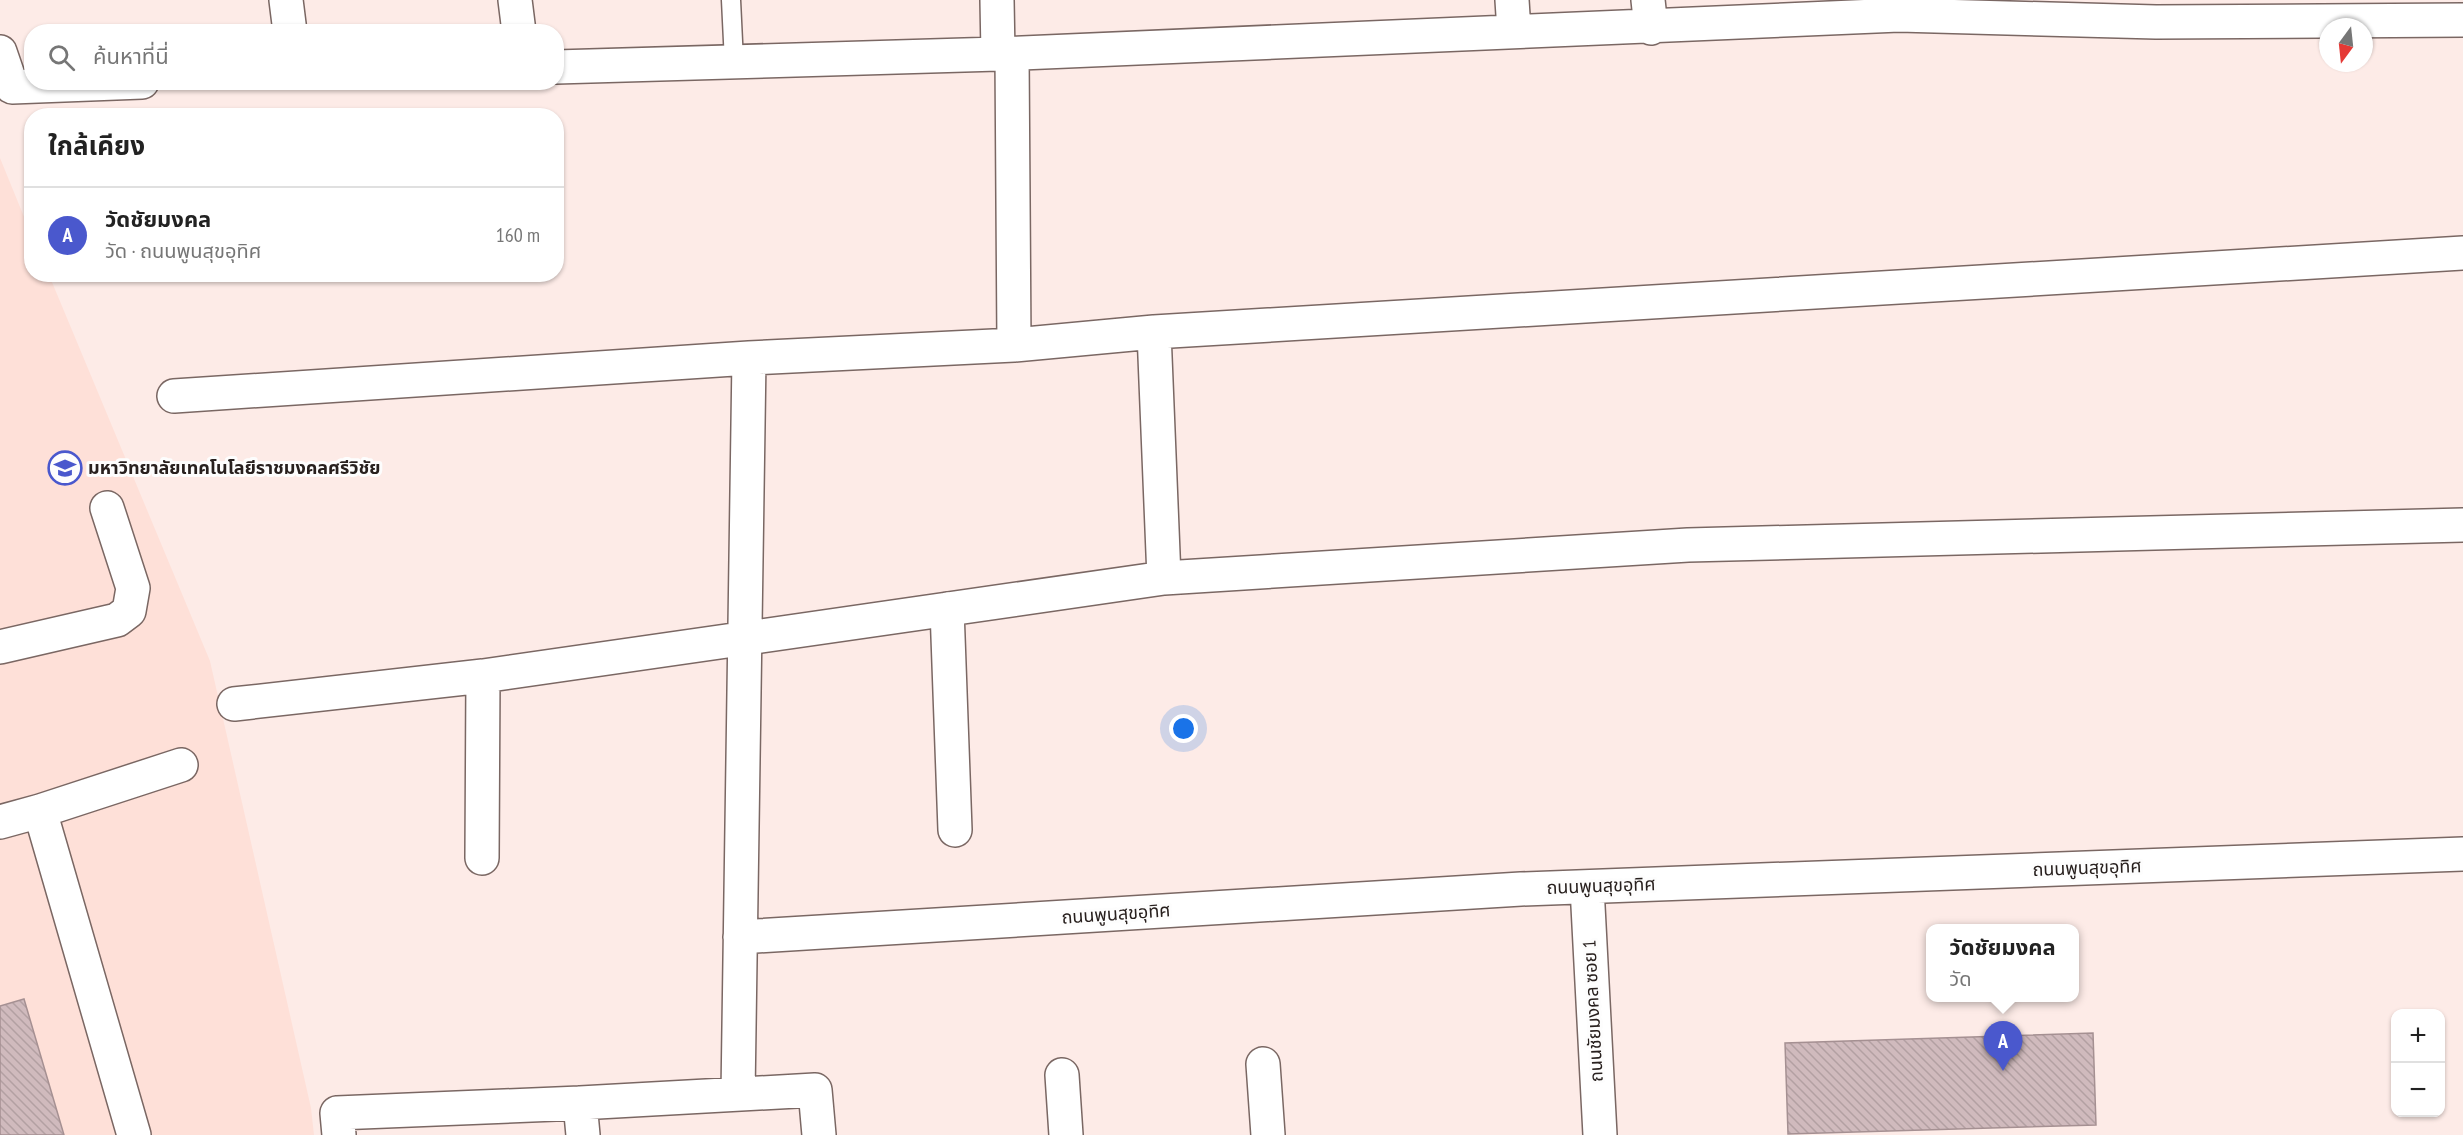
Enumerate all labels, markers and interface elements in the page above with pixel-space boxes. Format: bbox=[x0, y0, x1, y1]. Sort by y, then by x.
north arrow bbox=[2319, 18, 2373, 72]
search box bbox=[24, 24, 564, 90]
icon: search bbox=[45, 41, 78, 74]
text: ค้นหาที่นี่ bbox=[93, 42, 169, 70]
text: ใกล้เคียง bbox=[48, 129, 145, 162]
text: วัดชัยมงคล bbox=[105, 205, 211, 233]
text: A bbox=[62, 222, 73, 248]
text: 160 m bbox=[496, 222, 540, 248]
text: วัด · ถนนพูนสุขอุทิศ bbox=[105, 238, 261, 264]
school or university icon: มหาวิทยาลัยเทคโนโลยีราชมงคลศรีวิชัย bbox=[47, 450, 83, 486]
place label: มหาวิทยาลัยเทคโนโลยีราชมงคลศรีวิชัย bbox=[88, 456, 381, 479]
your location bbox=[1169, 714, 1198, 743]
street label: ถนนพูนสุขอุทิศ bbox=[2032, 854, 2142, 882]
street label: ถนนพูนสุขอุทิศ bbox=[1546, 872, 1656, 900]
street label: ถนนพูนสุขอุทิศ bbox=[1061, 898, 1171, 930]
popup bbox=[1926, 924, 2079, 1002]
text: วัดชัยมงคล bbox=[1949, 933, 2056, 961]
street label: ถนนชัยมงคล ซอย 1 bbox=[1577, 939, 1608, 1083]
text: วัด bbox=[1949, 966, 1972, 992]
map controls bbox=[2391, 1009, 2445, 1117]
button: + bbox=[2391, 1009, 2445, 1063]
pin: A bbox=[1984, 1022, 2022, 1071]
button: − bbox=[2391, 1063, 2445, 1117]

